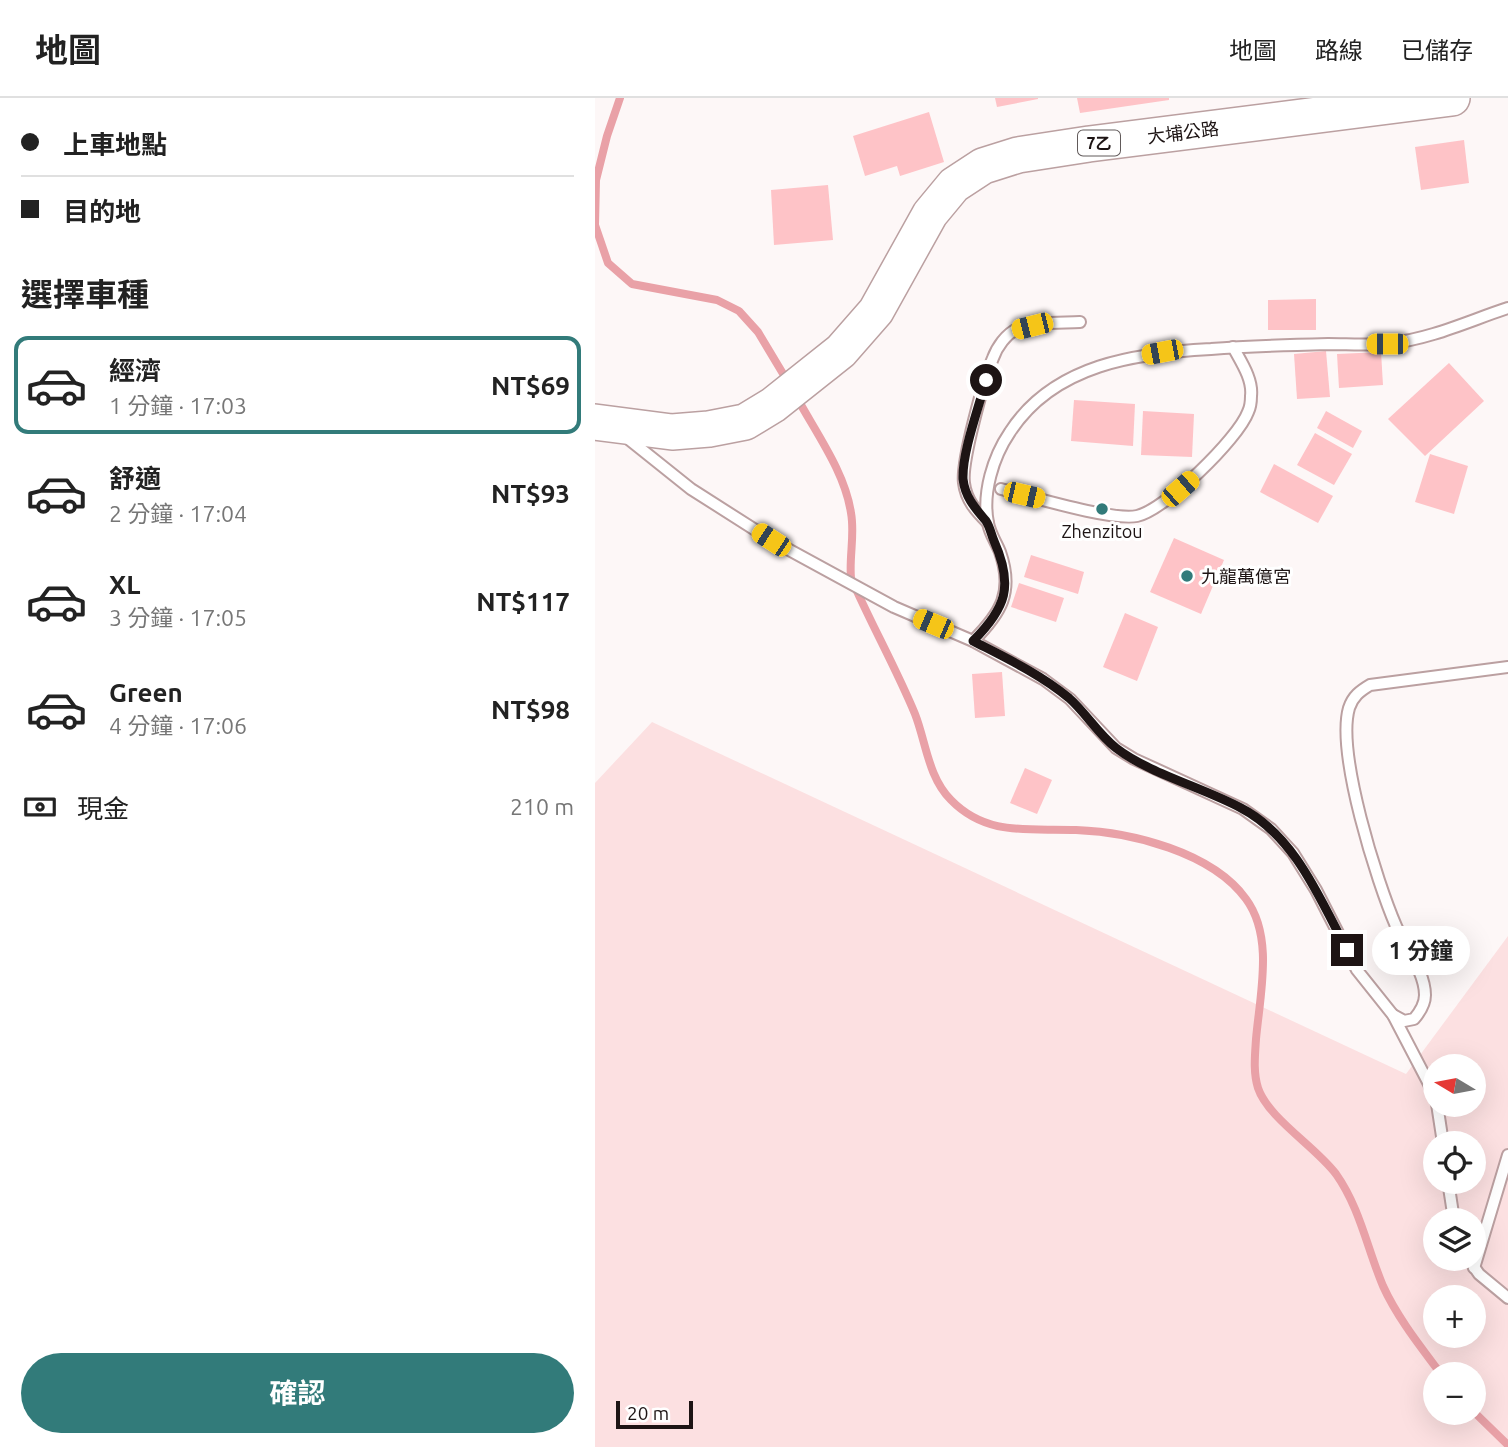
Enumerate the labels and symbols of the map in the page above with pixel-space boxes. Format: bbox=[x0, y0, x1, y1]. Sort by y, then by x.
street label: 大埔公路 bbox=[1146, 118, 1220, 146]
road number: 7乙 bbox=[1078, 130, 1120, 156]
car bbox=[1010, 311, 1055, 341]
car bbox=[1367, 334, 1409, 355]
car bbox=[1140, 338, 1185, 366]
route start bbox=[970, 364, 1002, 396]
car bbox=[1158, 467, 1203, 511]
car bbox=[1002, 480, 1047, 510]
marker: Zhenzitou bbox=[1094, 501, 1110, 517]
car bbox=[748, 520, 795, 560]
place label: Zhenzitou bbox=[1061, 521, 1143, 541]
place label: 九龍萬億宮 bbox=[1201, 566, 1291, 586]
marker: 九龍萬億宮 bbox=[1179, 568, 1195, 584]
car bbox=[910, 606, 957, 642]
callout: 1 分鐘 bbox=[1371, 926, 1469, 974]
route end bbox=[1331, 934, 1363, 966]
north arrow bbox=[1423, 1054, 1486, 1116]
scale bar bbox=[616, 1398, 693, 1430]

